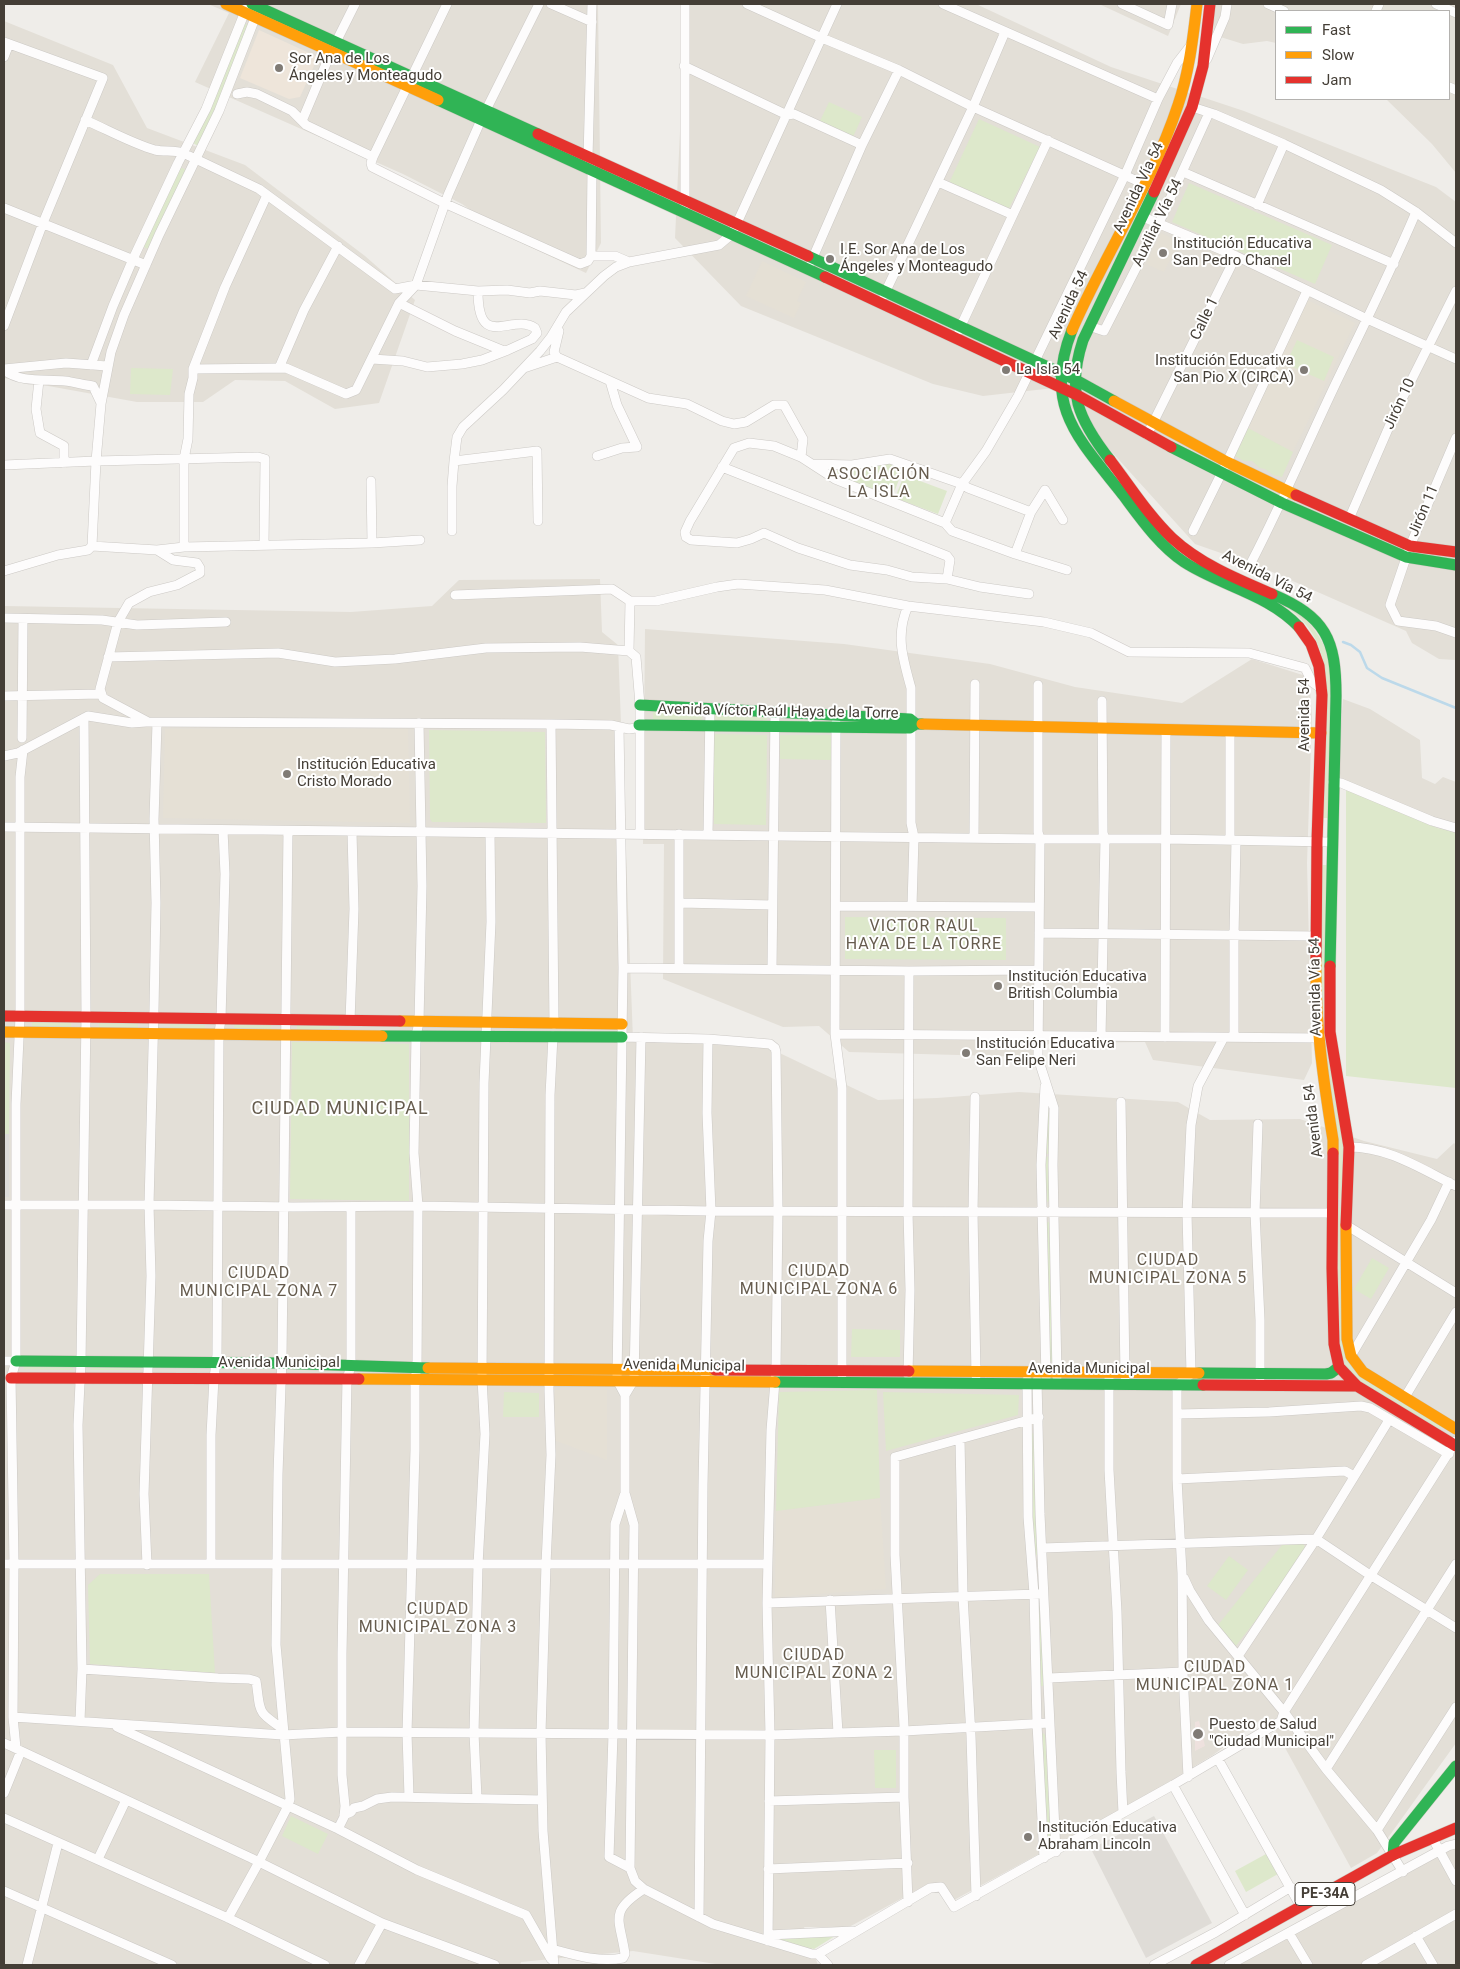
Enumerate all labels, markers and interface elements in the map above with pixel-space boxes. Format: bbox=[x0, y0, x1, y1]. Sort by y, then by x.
legend bbox=[1275, 10, 1450, 100]
text: Fast bbox=[1322, 21, 1351, 39]
text: Slow bbox=[1322, 46, 1354, 64]
place label: Sor Ana de Los Ángeles y Monteagudo bbox=[289, 50, 442, 85]
marker: Sor Ana de Los Ángeles y Monteagudo bbox=[273, 62, 285, 74]
text: Jam bbox=[1322, 71, 1352, 89]
street label: Avenida Vía 54 bbox=[1110, 139, 1168, 237]
street label: Auxiliar Vía 54 bbox=[1129, 176, 1187, 270]
place label: Institución Educativa San Pedro Chanel bbox=[1173, 235, 1312, 270]
place label: I.E. Sor Ana de Los Ángeles y Monteagudo bbox=[840, 241, 993, 276]
marker: Institución Educativa San Pedro Chanel bbox=[1157, 247, 1169, 259]
marker: I.E. Sor Ana de Los Ángeles y Monteagudo bbox=[824, 253, 836, 265]
street label: Avenida 54 bbox=[1045, 268, 1093, 342]
street label: Calle 1 bbox=[1187, 295, 1223, 343]
place label: Institución Educativa San Pio X (CIRCA) bbox=[1155, 352, 1294, 387]
place label: La Isla 54 bbox=[1016, 361, 1080, 379]
marker: La Isla 54 bbox=[1000, 364, 1012, 376]
marker: Institución Educativa San Pio X (CIRCA) bbox=[1298, 364, 1310, 376]
street label: Jirón 10 bbox=[1380, 376, 1420, 432]
district label: ASOCIACIÓN LA ISLA bbox=[826, 465, 932, 503]
street label: Jirón 11 bbox=[1405, 483, 1443, 539]
street label: Avenida Vía 54 bbox=[1219, 547, 1315, 607]
street label: Avenida 54 bbox=[1296, 678, 1314, 752]
street label: Avenida Víctor Raúl Haya de la Torre bbox=[657, 701, 899, 723]
place label: Institución Educativa Cristo Morado bbox=[297, 756, 436, 791]
marker: Institución Educativa Cristo Morado bbox=[281, 768, 293, 780]
district label: VICTOR RAUL HAYA DE LA TORRE bbox=[844, 917, 1004, 955]
street label: Avenida Vía 54 bbox=[1306, 937, 1326, 1037]
place label: Institución Educativa British Columbia bbox=[1008, 968, 1147, 1003]
marker: Institución Educativa British Columbia bbox=[992, 980, 1004, 992]
place label: Institución Educativa San Felipe Neri bbox=[976, 1035, 1115, 1070]
marker: Institución Educativa San Felipe Neri bbox=[960, 1047, 972, 1059]
street label: Avenida 54 bbox=[1301, 1083, 1327, 1159]
district label: CIUDAD MUNICIPAL bbox=[249, 1098, 431, 1120]
district label: CIUDAD MUNICIPAL ZONA 5 bbox=[1087, 1251, 1249, 1289]
district label: CIUDAD MUNICIPAL ZONA 6 bbox=[738, 1262, 900, 1300]
district label: CIUDAD MUNICIPAL ZONA 7 bbox=[178, 1264, 340, 1302]
street label: Avenida Municipal bbox=[218, 1354, 340, 1372]
street label: Avenida Municipal bbox=[623, 1356, 745, 1376]
street label: Avenida Municipal bbox=[1028, 1360, 1150, 1378]
district label: CIUDAD MUNICIPAL ZONA 3 bbox=[357, 1600, 519, 1638]
district label: CIUDAD MUNICIPAL ZONA 2 bbox=[733, 1646, 895, 1684]
district label: CIUDAD MUNICIPAL ZONA 1 bbox=[1134, 1658, 1296, 1696]
place label: Puesto de Salud "Ciudad Municipal" bbox=[1209, 1716, 1334, 1751]
marker: Puesto de Salud "Ciudad Municipal" bbox=[1191, 1727, 1205, 1741]
place label: Institución Educativa Abraham Lincoln bbox=[1038, 1819, 1177, 1854]
marker: Institución Educativa Abraham Lincoln bbox=[1022, 1831, 1034, 1843]
road number: PE-34A bbox=[1295, 1882, 1355, 1906]

